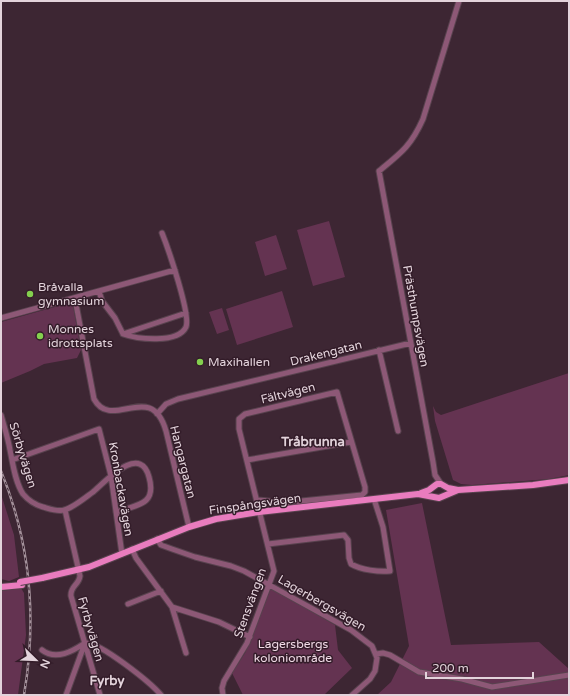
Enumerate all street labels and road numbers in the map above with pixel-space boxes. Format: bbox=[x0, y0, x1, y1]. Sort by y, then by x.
street label: Prästhumpsvägen bbox=[400, 264, 432, 368]
street label: Drakengatan bbox=[289, 337, 363, 369]
street label: Fältvägen bbox=[259, 380, 317, 406]
street label: Sörbyvägen bbox=[6, 420, 40, 490]
street label: Hangargatan bbox=[167, 424, 199, 500]
street label: Kronbackavägen bbox=[106, 441, 136, 537]
street label: Finspångsvägen bbox=[208, 491, 302, 517]
street label: Stensvängen bbox=[231, 566, 269, 640]
street label: Lagerbergsvägen bbox=[275, 572, 369, 634]
street label: Fyrbyvägen bbox=[75, 595, 107, 663]

